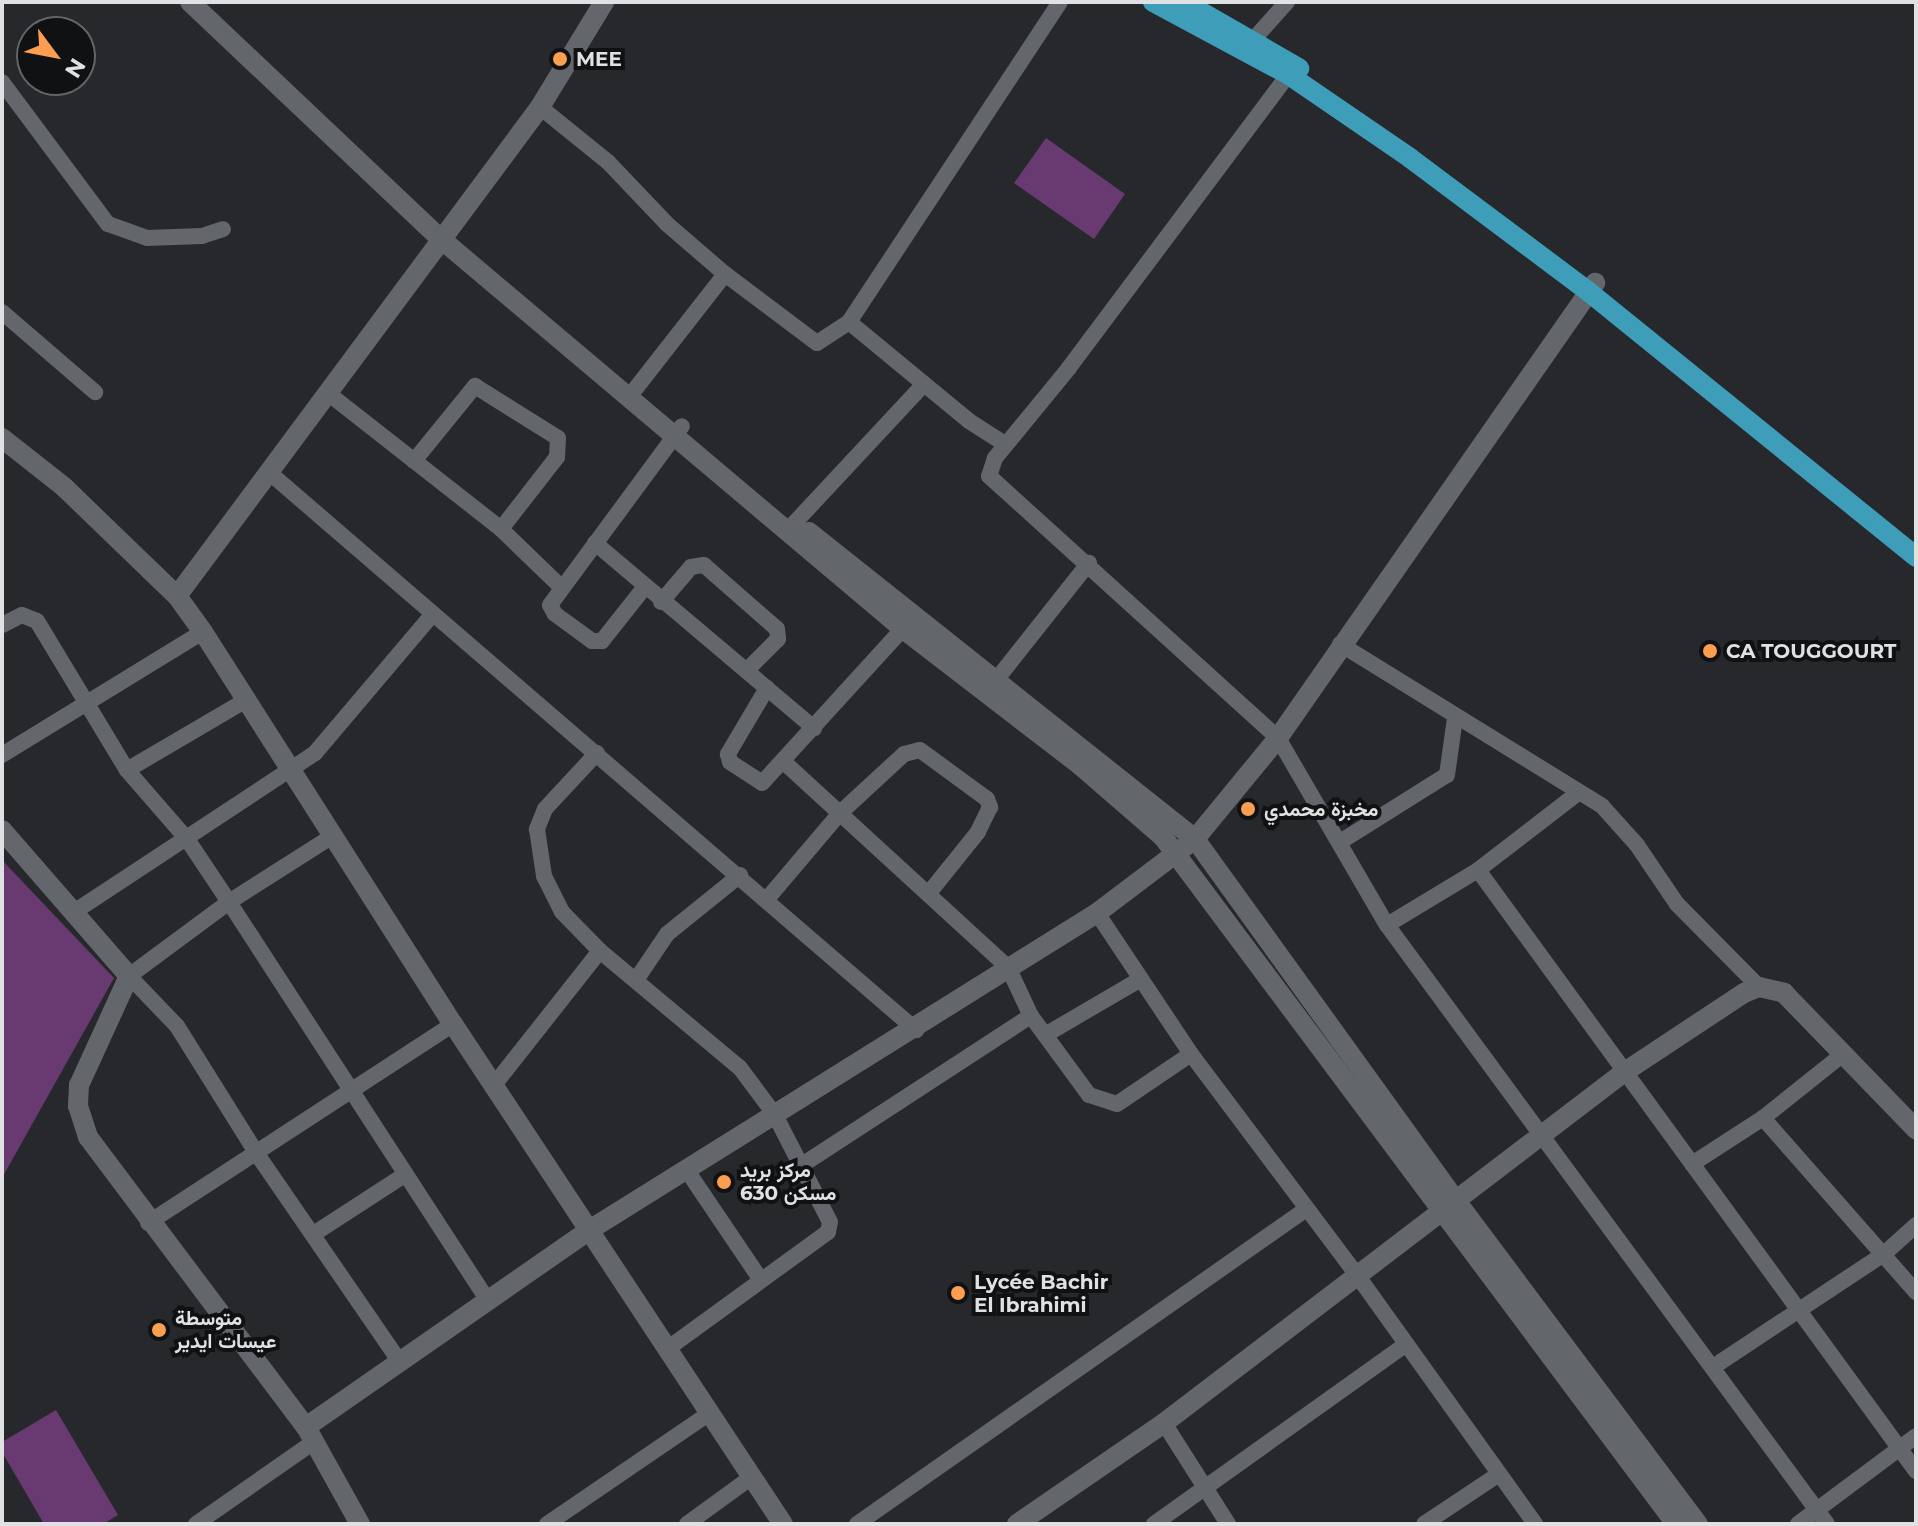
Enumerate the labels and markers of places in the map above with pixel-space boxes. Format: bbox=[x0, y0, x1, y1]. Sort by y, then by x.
place label: MEE bbox=[576, 47, 622, 71]
marker: MEE bbox=[551, 50, 569, 68]
place label: CA TOUGGOURT bbox=[1726, 639, 1896, 663]
marker: CA TOUGGOURT bbox=[1701, 642, 1719, 660]
place label: مخبزة محمدي bbox=[1264, 797, 1378, 821]
marker: مخبزة محمدي bbox=[1239, 800, 1257, 818]
place label: مركز بريد 630 مسكن bbox=[740, 1158, 836, 1205]
marker: مركز بريد 630 مسكن bbox=[715, 1173, 733, 1191]
place label: Lycée Bachir El Ibrahimi bbox=[974, 1270, 1108, 1317]
marker: Lycée Bachir El Ibrahimi bbox=[949, 1284, 967, 1302]
place label: متوسطة عيسات ايدير bbox=[175, 1306, 276, 1353]
marker: متوسطة عيسات ايدير bbox=[150, 1321, 168, 1339]

